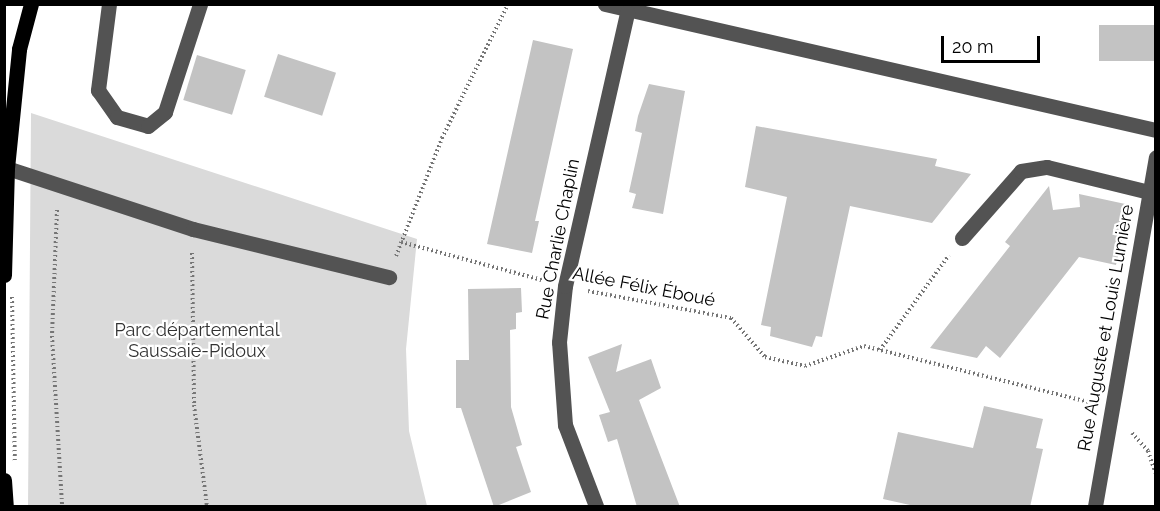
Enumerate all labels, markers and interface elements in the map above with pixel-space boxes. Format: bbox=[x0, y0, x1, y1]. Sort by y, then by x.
scale bar bbox=[944, 24, 1043, 62]
text: 20 m bbox=[952, 36, 994, 57]
street label: Rue Charlie Chaplin bbox=[532, 157, 584, 321]
street label: Rue Auguste et Louis Lumière bbox=[1074, 203, 1138, 453]
street label: Allée Félix Éboué bbox=[571, 263, 717, 311]
park label: Parc départemental Saussaie-Pidoux bbox=[114, 320, 280, 362]

